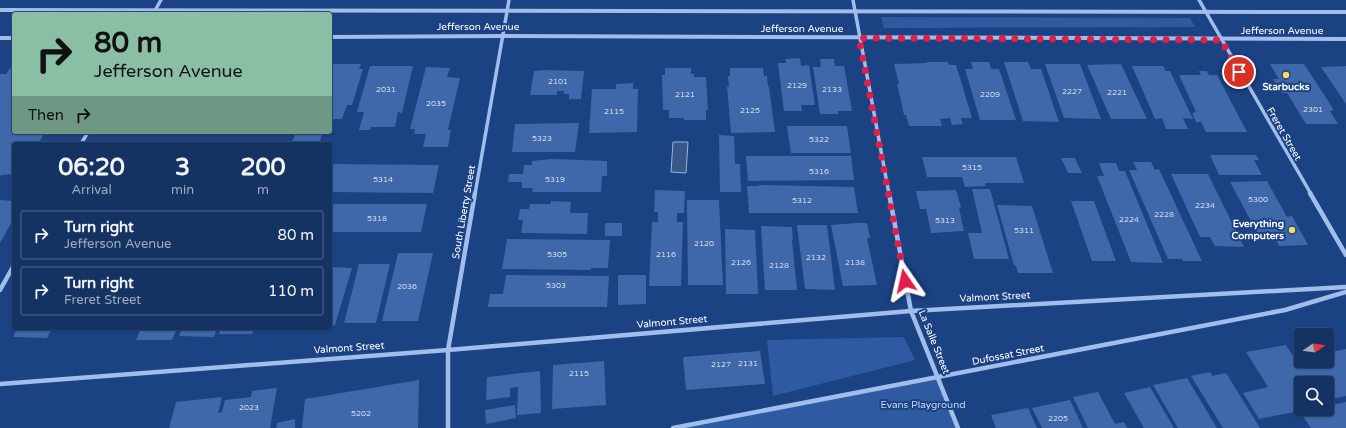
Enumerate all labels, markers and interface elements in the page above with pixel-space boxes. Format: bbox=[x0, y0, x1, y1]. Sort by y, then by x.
street label: Jefferson Avenue bbox=[437, 21, 520, 33]
street label: Jefferson Avenue bbox=[761, 23, 844, 35]
street label: Jefferson Avenue bbox=[1241, 25, 1324, 37]
text: 80 m bbox=[94, 26, 162, 60]
icon: right bbox=[28, 28, 80, 80]
pin bbox=[1222, 55, 1256, 89]
text: Jefferson Avenue bbox=[94, 60, 243, 82]
icon: arrive bbox=[1228, 61, 1250, 83]
marker: Starbucks bbox=[1281, 70, 1291, 80]
house number: 2101 bbox=[548, 77, 568, 86]
house number: 2129 bbox=[787, 81, 807, 90]
place label: Starbucks bbox=[1262, 81, 1310, 93]
house number: 2031 bbox=[376, 85, 396, 94]
house number: 2133 bbox=[822, 85, 842, 94]
house number: 2227 bbox=[1062, 87, 1082, 96]
house number: 2221 bbox=[1107, 88, 1127, 97]
house number: 2121 bbox=[675, 90, 695, 99]
house number: 2209 bbox=[980, 90, 1000, 99]
house number: 2035 bbox=[426, 99, 446, 108]
icon: right bbox=[72, 104, 94, 126]
street label: Freret Street bbox=[1264, 105, 1304, 163]
house number: 2301 bbox=[1303, 105, 1323, 114]
text: Then bbox=[28, 106, 64, 124]
house number: 2125 bbox=[740, 106, 760, 115]
house number: 2115 bbox=[604, 107, 624, 116]
house number: 5323 bbox=[532, 134, 552, 143]
house number: 5322 bbox=[809, 135, 829, 144]
text: 06:20 bbox=[58, 153, 125, 182]
text: 3 bbox=[175, 153, 190, 182]
text: 200 bbox=[240, 153, 286, 182]
house number: 5315 bbox=[962, 163, 982, 172]
street label: South Liberty Street bbox=[450, 164, 478, 260]
house number: 5316 bbox=[809, 167, 829, 176]
house number: 5314 bbox=[373, 175, 393, 184]
house number: 5319 bbox=[545, 175, 565, 184]
text: Arrival bbox=[71, 182, 112, 198]
text: min bbox=[171, 182, 194, 198]
text: m bbox=[257, 182, 269, 198]
house number: 5300 bbox=[1248, 195, 1268, 204]
house number: 5312 bbox=[792, 196, 812, 205]
house number: 2234 bbox=[1195, 201, 1215, 210]
house number: 2228 bbox=[1154, 210, 1174, 219]
house number: 5318 bbox=[367, 214, 387, 223]
house number: 2224 bbox=[1119, 215, 1139, 224]
house number: 5313 bbox=[935, 216, 955, 225]
text: Turn right bbox=[64, 218, 134, 236]
place label: Everything Computers bbox=[1232, 218, 1284, 242]
icon: right bbox=[30, 224, 52, 246]
marker: Everything Computers bbox=[1287, 225, 1297, 235]
text: 80 m bbox=[277, 226, 314, 244]
house number: 5311 bbox=[1014, 226, 1034, 235]
text: Jefferson Avenue bbox=[64, 236, 171, 252]
house number: 2120 bbox=[694, 239, 714, 248]
house number: 5305 bbox=[547, 250, 567, 259]
house number: 2116 bbox=[656, 250, 676, 259]
house number: 2132 bbox=[806, 253, 826, 262]
house number: 2126 bbox=[731, 258, 751, 267]
house number: 2138 bbox=[845, 258, 865, 267]
position arrow bbox=[884, 260, 926, 302]
house number: 2128 bbox=[769, 261, 789, 270]
text: Turn right bbox=[64, 274, 134, 292]
icon: right bbox=[30, 280, 52, 302]
house number: 5303 bbox=[546, 281, 566, 290]
text: 110 m bbox=[268, 282, 314, 300]
house number: 2036 bbox=[397, 282, 417, 291]
street label: Valmont Street bbox=[959, 289, 1031, 305]
text: Freret Street bbox=[64, 292, 141, 308]
street label: La Salle Street bbox=[916, 308, 952, 376]
street label: Valmont Street bbox=[636, 313, 708, 331]
north arrow bbox=[1294, 328, 1334, 368]
map controls bbox=[1294, 328, 1334, 416]
street label: Valmont Street bbox=[313, 340, 385, 356]
street label: Dufossat Street bbox=[971, 342, 1045, 368]
house number: 2131 bbox=[738, 359, 758, 368]
house number: 2127 bbox=[711, 360, 731, 369]
house number: 2115 bbox=[569, 369, 589, 378]
button: search bbox=[1294, 376, 1334, 416]
park label: Evans Playground bbox=[880, 399, 966, 411]
house number: 2023 bbox=[239, 403, 259, 412]
house number: 5202 bbox=[351, 409, 371, 418]
house number: 2205 bbox=[1048, 414, 1068, 423]

